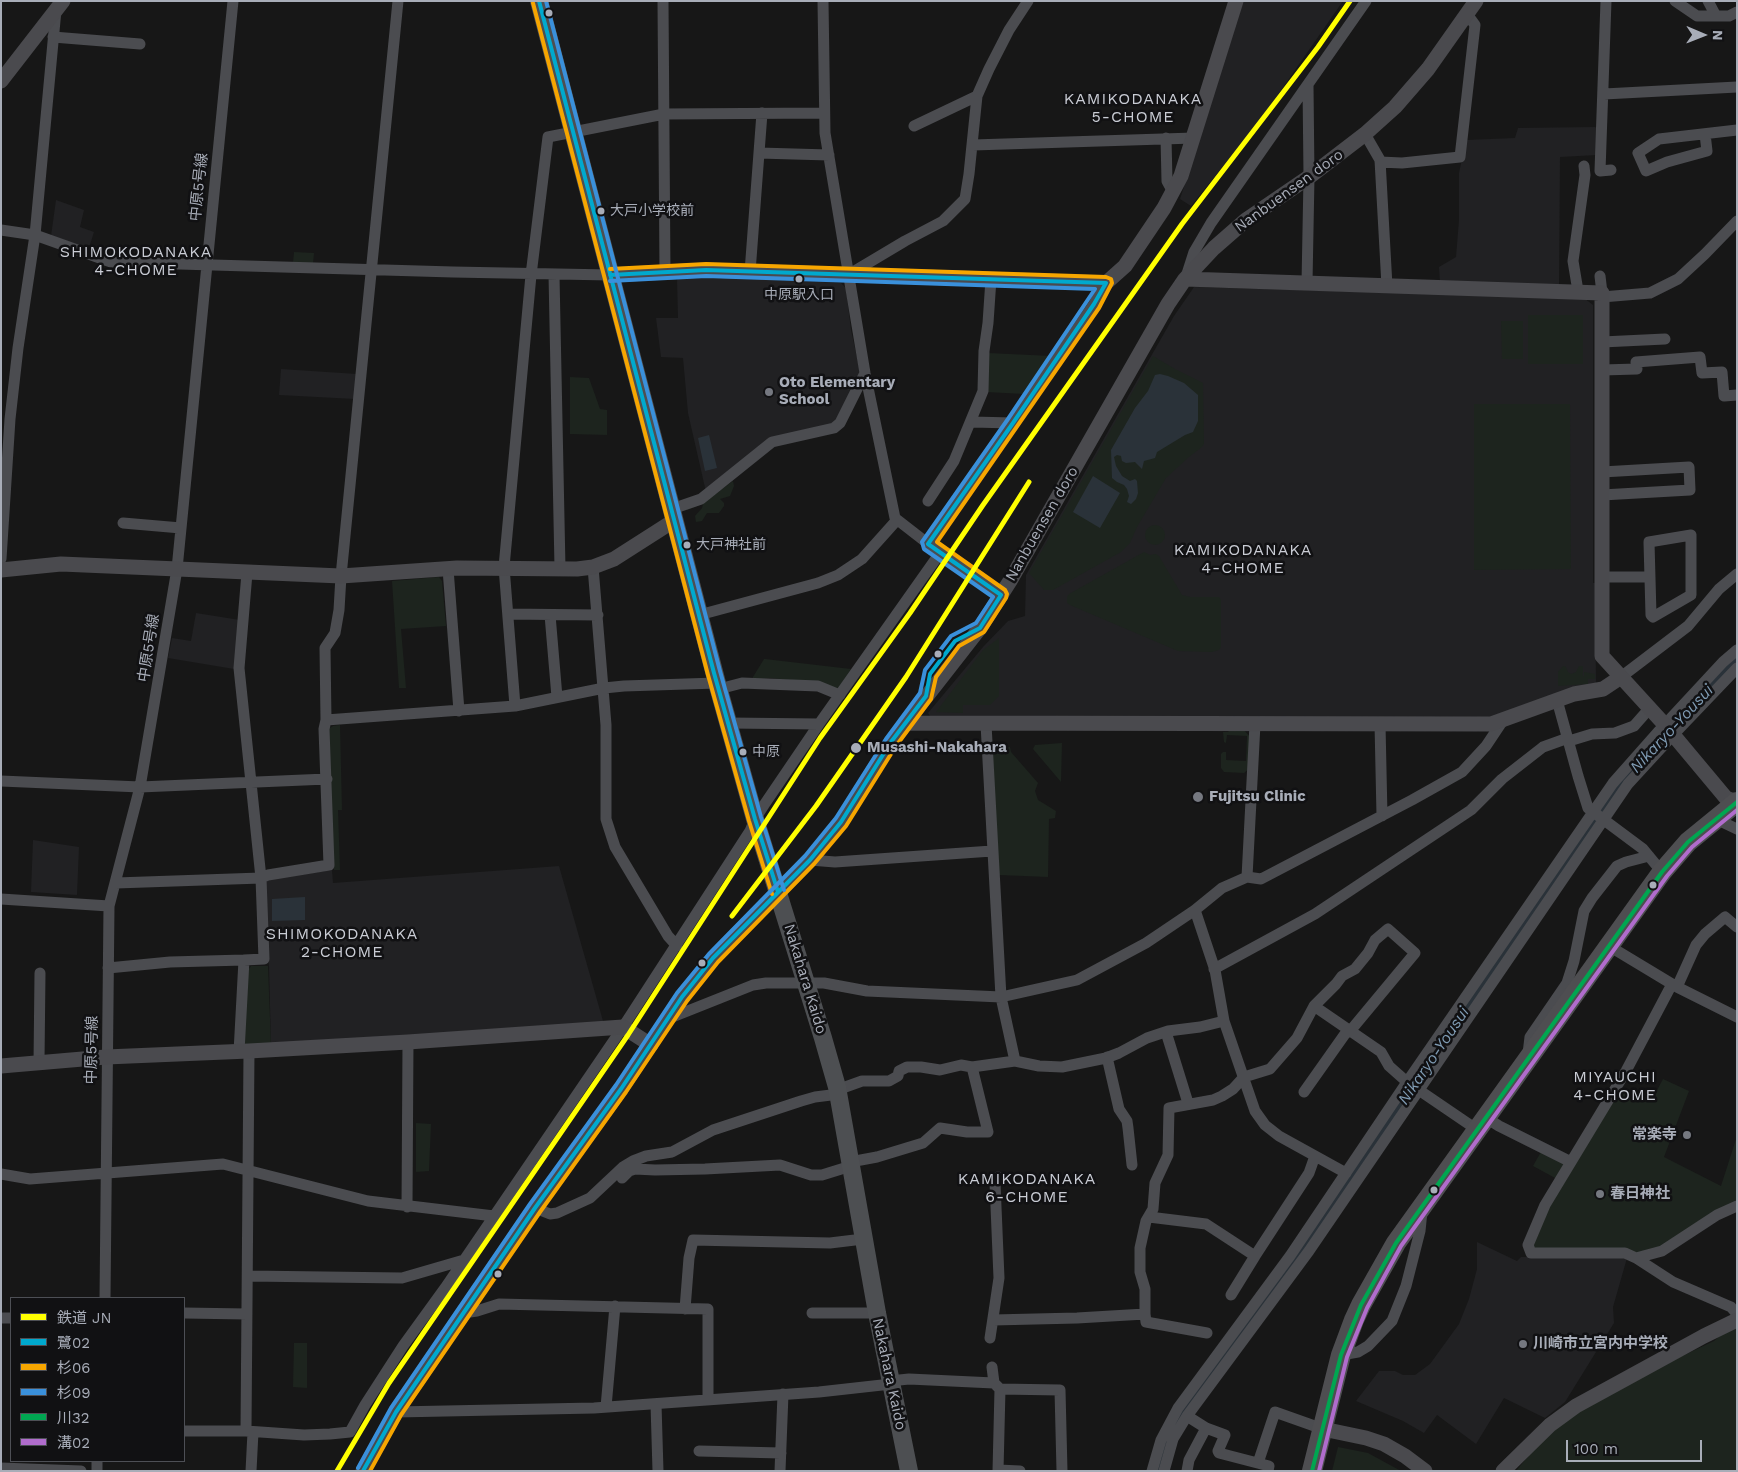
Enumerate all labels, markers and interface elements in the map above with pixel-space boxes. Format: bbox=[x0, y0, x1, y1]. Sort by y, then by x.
unlabelled marker bbox=[544, 8, 554, 18]
north arrow bbox=[1678, 10, 1728, 60]
text: N bbox=[1710, 30, 1726, 41]
district label: KAMIKODANAKA 5-CHOME bbox=[1062, 89, 1204, 127]
street label: Nanbuensen doro bbox=[1231, 146, 1347, 236]
street label: 中原5号線 bbox=[186, 152, 212, 222]
place label: 大戸小学校前 bbox=[610, 203, 694, 219]
marker: 大戸小学校前 bbox=[596, 206, 606, 216]
district label: SHIMOKODANAKA 4-CHOME bbox=[58, 242, 214, 280]
marker: 中原駅入口 bbox=[794, 274, 804, 284]
place label: 中原駅入口 bbox=[764, 287, 834, 303]
place label: Oto Elementary School bbox=[779, 374, 895, 409]
marker: Oto Elementary School bbox=[763, 386, 775, 398]
street label: Nanbuensen doro bbox=[1002, 463, 1082, 585]
place label: 大戸神社前 bbox=[696, 537, 766, 553]
marker: 大戸神社前 bbox=[682, 540, 692, 550]
district label: KAMIKODANAKA 4-CHOME bbox=[1172, 540, 1314, 578]
street label: 中原5号線 bbox=[135, 613, 163, 683]
unlabelled marker bbox=[933, 649, 943, 659]
water label: Nikaryo-Yousui bbox=[1626, 681, 1718, 777]
place label: Musashi-Nakahara bbox=[867, 739, 1007, 757]
marker: Musashi-Nakahara bbox=[849, 741, 863, 755]
place label: 中原 bbox=[752, 744, 780, 760]
marker: 中原 bbox=[738, 747, 748, 757]
place label: Fujitsu Clinic bbox=[1209, 788, 1306, 806]
marker: Fujitsu Clinic bbox=[1191, 790, 1205, 804]
unlabelled marker bbox=[1648, 880, 1658, 890]
street label: Nakahara Kaido bbox=[780, 922, 830, 1036]
district label: SHIMOKODANAKA 2-CHOME bbox=[264, 924, 420, 962]
unlabelled marker bbox=[697, 958, 707, 968]
water label: Nikaryo-Yousui bbox=[1394, 1004, 1474, 1108]
street label: 中原5号線 bbox=[82, 1015, 102, 1085]
district label: MIYAUCHI 4-CHOME bbox=[1572, 1067, 1658, 1105]
place label: 常楽寺 bbox=[1632, 1126, 1677, 1144]
marker: 常楽寺 bbox=[1681, 1129, 1693, 1141]
district label: KAMIKODANAKA 6-CHOME bbox=[956, 1169, 1098, 1207]
unlabelled marker bbox=[1429, 1185, 1439, 1195]
place label: 春日神社 bbox=[1610, 1185, 1670, 1203]
marker: 春日神社 bbox=[1594, 1188, 1606, 1200]
unlabelled marker bbox=[493, 1269, 503, 1279]
legend bbox=[10, 1297, 185, 1462]
text: 鉄道 JN bbox=[57, 1309, 112, 1327]
street label: Nakahara Kaido bbox=[868, 1316, 910, 1432]
text: 鷺02 bbox=[57, 1334, 90, 1352]
place label: 川崎市立宮内中学校 bbox=[1533, 1335, 1668, 1353]
marker: 川崎市立宮内中学校 bbox=[1517, 1338, 1529, 1350]
text: 杉06 bbox=[57, 1359, 90, 1377]
text: 杉09 bbox=[57, 1384, 91, 1402]
text: 川32 bbox=[57, 1409, 90, 1427]
scale bar bbox=[1568, 1430, 1704, 1462]
text: 溝02 bbox=[57, 1434, 90, 1452]
text: 100 m bbox=[1574, 1440, 1618, 1458]

